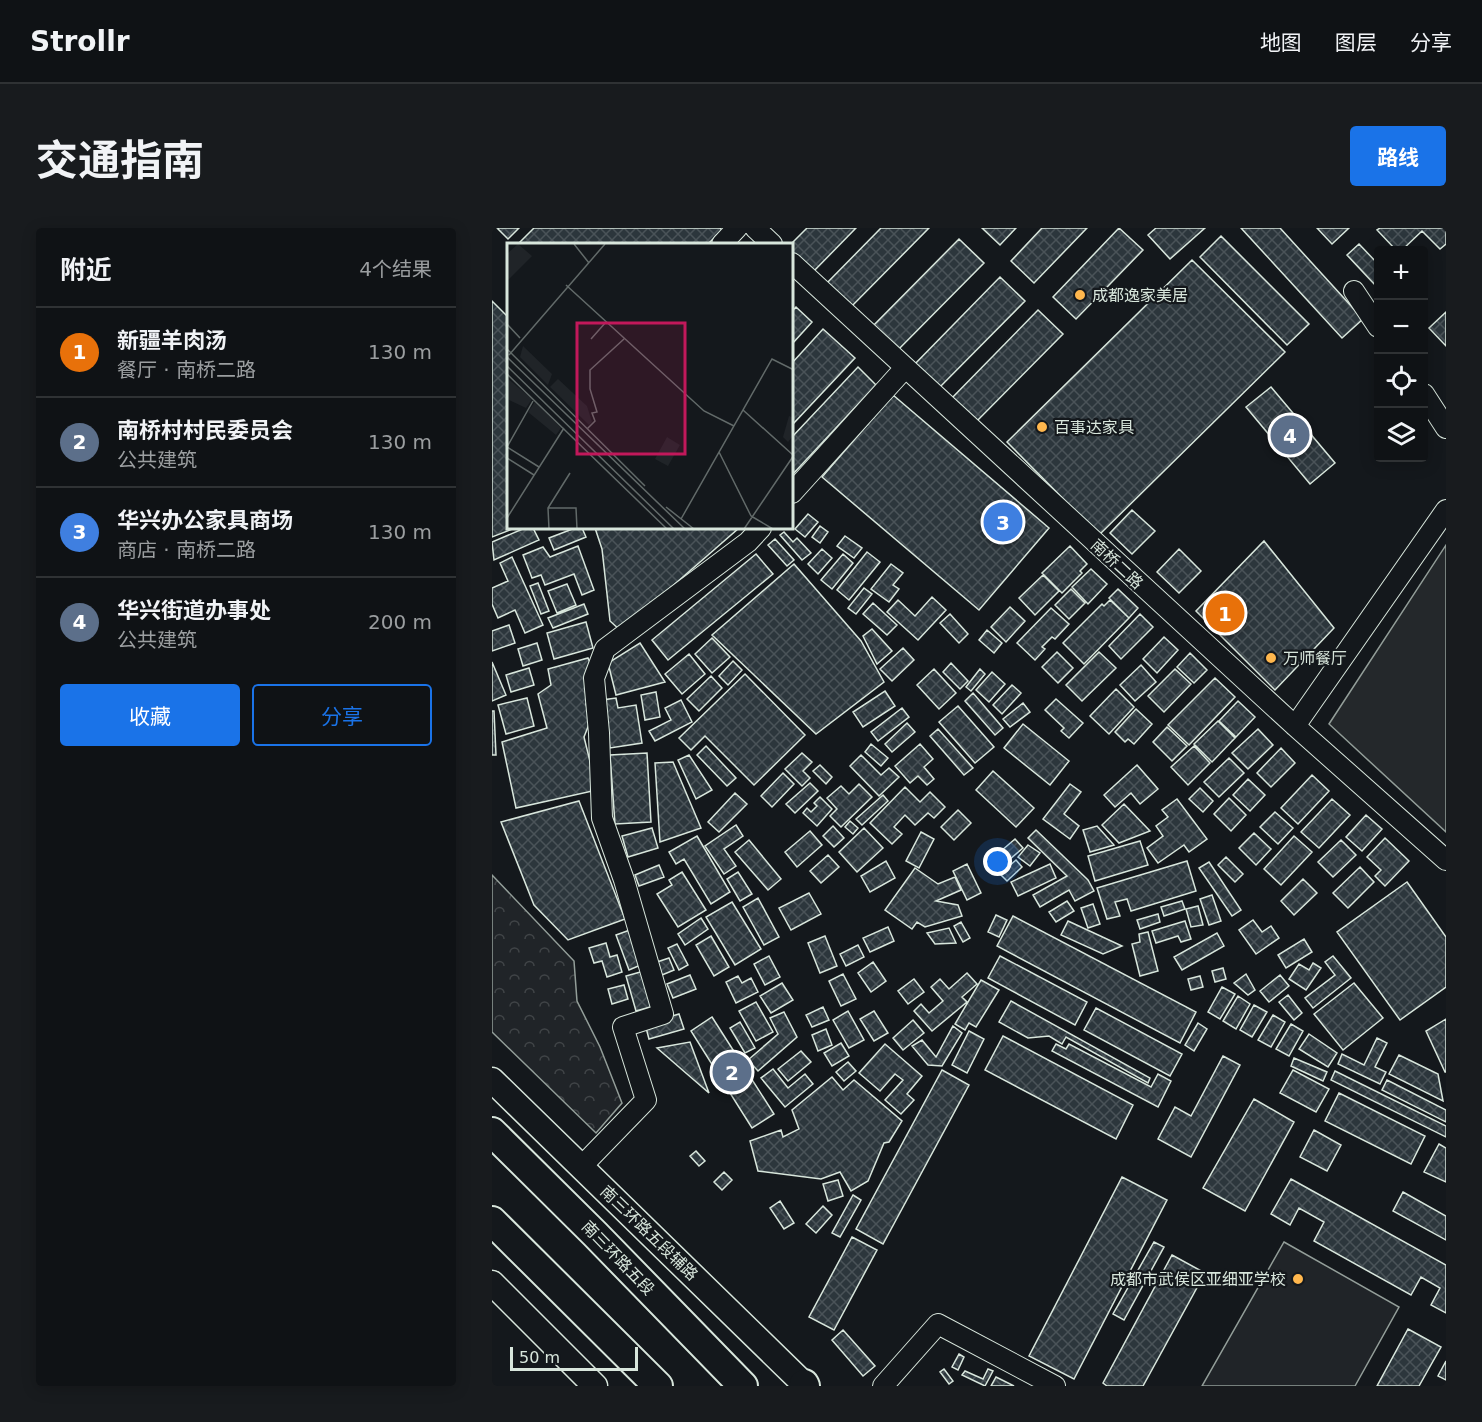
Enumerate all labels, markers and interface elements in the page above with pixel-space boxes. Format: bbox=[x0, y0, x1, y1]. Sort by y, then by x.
text: Strollr bbox=[30, 25, 130, 58]
text: 地图 bbox=[1260, 31, 1302, 55]
text: 图层 bbox=[1335, 31, 1377, 55]
text: 分享 bbox=[1410, 31, 1452, 55]
button: 路线 bbox=[1350, 126, 1446, 186]
text: 交通指南 bbox=[36, 136, 204, 185]
inset map bbox=[507, 243, 794, 530]
map controls bbox=[1374, 246, 1428, 462]
button: + bbox=[1374, 246, 1428, 300]
text: 附近 bbox=[60, 255, 112, 285]
text: 4个结果 bbox=[359, 257, 432, 281]
place label: 成都逸家美居 bbox=[1092, 286, 1188, 305]
marker: 成都逸家美居 bbox=[1073, 288, 1087, 302]
button: − bbox=[1374, 300, 1428, 354]
text: 新疆羊肉汤 bbox=[117, 328, 227, 353]
text: 1 bbox=[73, 340, 86, 364]
text: 130 m bbox=[368, 340, 432, 364]
button: locate bbox=[1374, 354, 1428, 408]
text: 餐厅 · 南桥二路 bbox=[117, 358, 256, 382]
button: layers bbox=[1374, 408, 1428, 462]
pin: 4 bbox=[1270, 412, 1310, 458]
text: 南桥村村民委员会 bbox=[117, 418, 293, 443]
place label: 百事达家具 bbox=[1054, 418, 1134, 437]
marker: 百事达家具 bbox=[1035, 420, 1049, 434]
text: 2 bbox=[73, 430, 86, 454]
text: 130 m bbox=[368, 430, 432, 454]
text: 公共建筑 bbox=[117, 448, 197, 472]
pin: 3 bbox=[984, 500, 1022, 544]
text: 华兴办公家具商场 bbox=[117, 508, 293, 533]
text: 3 bbox=[73, 520, 86, 544]
text: 130 m bbox=[368, 520, 432, 544]
street label: 南桥二路 bbox=[1087, 535, 1147, 593]
text: 商店 · 南桥二路 bbox=[117, 538, 256, 562]
pin: 1 bbox=[1206, 590, 1244, 636]
text: 华兴街道办事处 bbox=[117, 598, 271, 623]
text: 4 bbox=[73, 610, 86, 634]
text: 200 m bbox=[368, 610, 432, 634]
text: 公共建筑 bbox=[117, 628, 197, 652]
place label: 万师餐厅 bbox=[1283, 649, 1347, 668]
marker: 万师餐厅 bbox=[1264, 651, 1278, 665]
button: 收藏 bbox=[60, 684, 240, 746]
button: 分享 bbox=[252, 684, 432, 746]
your location bbox=[983, 847, 1012, 876]
pin: 2 bbox=[712, 1050, 752, 1094]
street label: 南三环路五段辅路 bbox=[596, 1182, 702, 1284]
street label: 南三环路五段 bbox=[578, 1217, 658, 1299]
place label: 成都市武侯区亚细亚学校 bbox=[1110, 1270, 1286, 1289]
marker: 成都市武侯区亚细亚学校 bbox=[1291, 1272, 1305, 1286]
scale bar bbox=[510, 1344, 638, 1372]
text: 50 m bbox=[519, 1348, 560, 1367]

